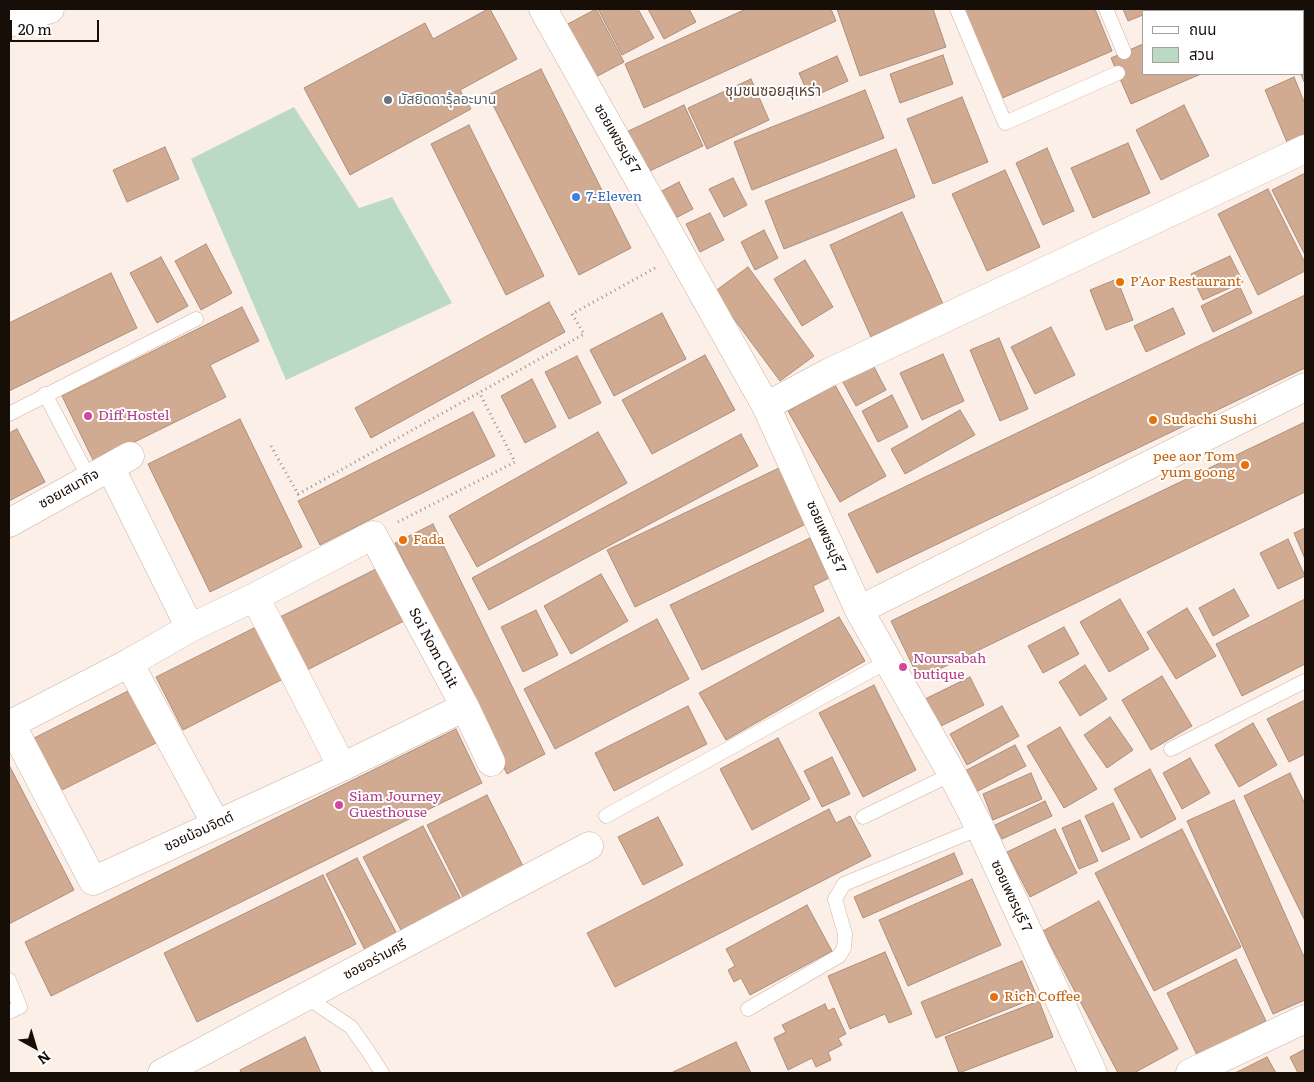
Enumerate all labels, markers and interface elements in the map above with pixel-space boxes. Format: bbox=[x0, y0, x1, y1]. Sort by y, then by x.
scale bar bbox=[12, 10, 101, 42]
legend bbox=[1142, 10, 1304, 75]
text: 20 m bbox=[18, 17, 52, 40]
text: ถนน bbox=[1189, 17, 1216, 40]
text: สวน bbox=[1189, 42, 1214, 65]
district label: ชุมชนซอยสุเหร่า bbox=[725, 83, 821, 101]
place label: มัสยิดดารุ้ลอะมาน bbox=[398, 92, 496, 108]
marker: มัสยิดดารุ้ลอะมาน bbox=[382, 94, 394, 106]
street label: ซอยเพชรบุรี 7 bbox=[590, 101, 644, 177]
place label: 7-Eleven bbox=[586, 189, 642, 205]
marker: 7-Eleven bbox=[570, 191, 582, 203]
place label: P'Aor Restaurant bbox=[1130, 274, 1241, 290]
marker: P'Aor Restaurant bbox=[1114, 276, 1126, 288]
place label: Diff Hostel bbox=[98, 408, 169, 424]
marker: Diff Hostel bbox=[82, 410, 94, 422]
place label: Sudachi Sushi bbox=[1163, 412, 1257, 428]
marker: Sudachi Sushi bbox=[1147, 414, 1159, 426]
place label: pee aor Tom yum goong bbox=[1153, 449, 1235, 482]
marker: pee aor Tom yum goong bbox=[1239, 459, 1251, 471]
street label: ซอยเสนากิจ bbox=[36, 466, 102, 512]
street label: ซอยเพชรบุรี 7 bbox=[803, 498, 849, 576]
place label: Fada bbox=[413, 532, 445, 548]
marker: Fada bbox=[397, 534, 409, 546]
street label: Soi Nom Chit bbox=[405, 605, 461, 691]
place label: Noursabah butique bbox=[913, 651, 986, 684]
marker: Noursabah butique bbox=[897, 661, 909, 673]
place label: Siam Journey Guesthouse bbox=[349, 789, 441, 822]
marker: Siam Journey Guesthouse bbox=[333, 799, 345, 811]
street label: ซอยน้อมจิตต์ bbox=[162, 809, 236, 855]
street label: ซอยเพชรบุรี 7 bbox=[987, 857, 1035, 935]
street label: ซอยอร่ามศรี bbox=[341, 936, 409, 984]
place label: Rich Coffee bbox=[1004, 989, 1080, 1005]
marker: Rich Coffee bbox=[988, 991, 1000, 1003]
north arrow bbox=[10, 1022, 60, 1072]
text: N bbox=[34, 1047, 55, 1070]

